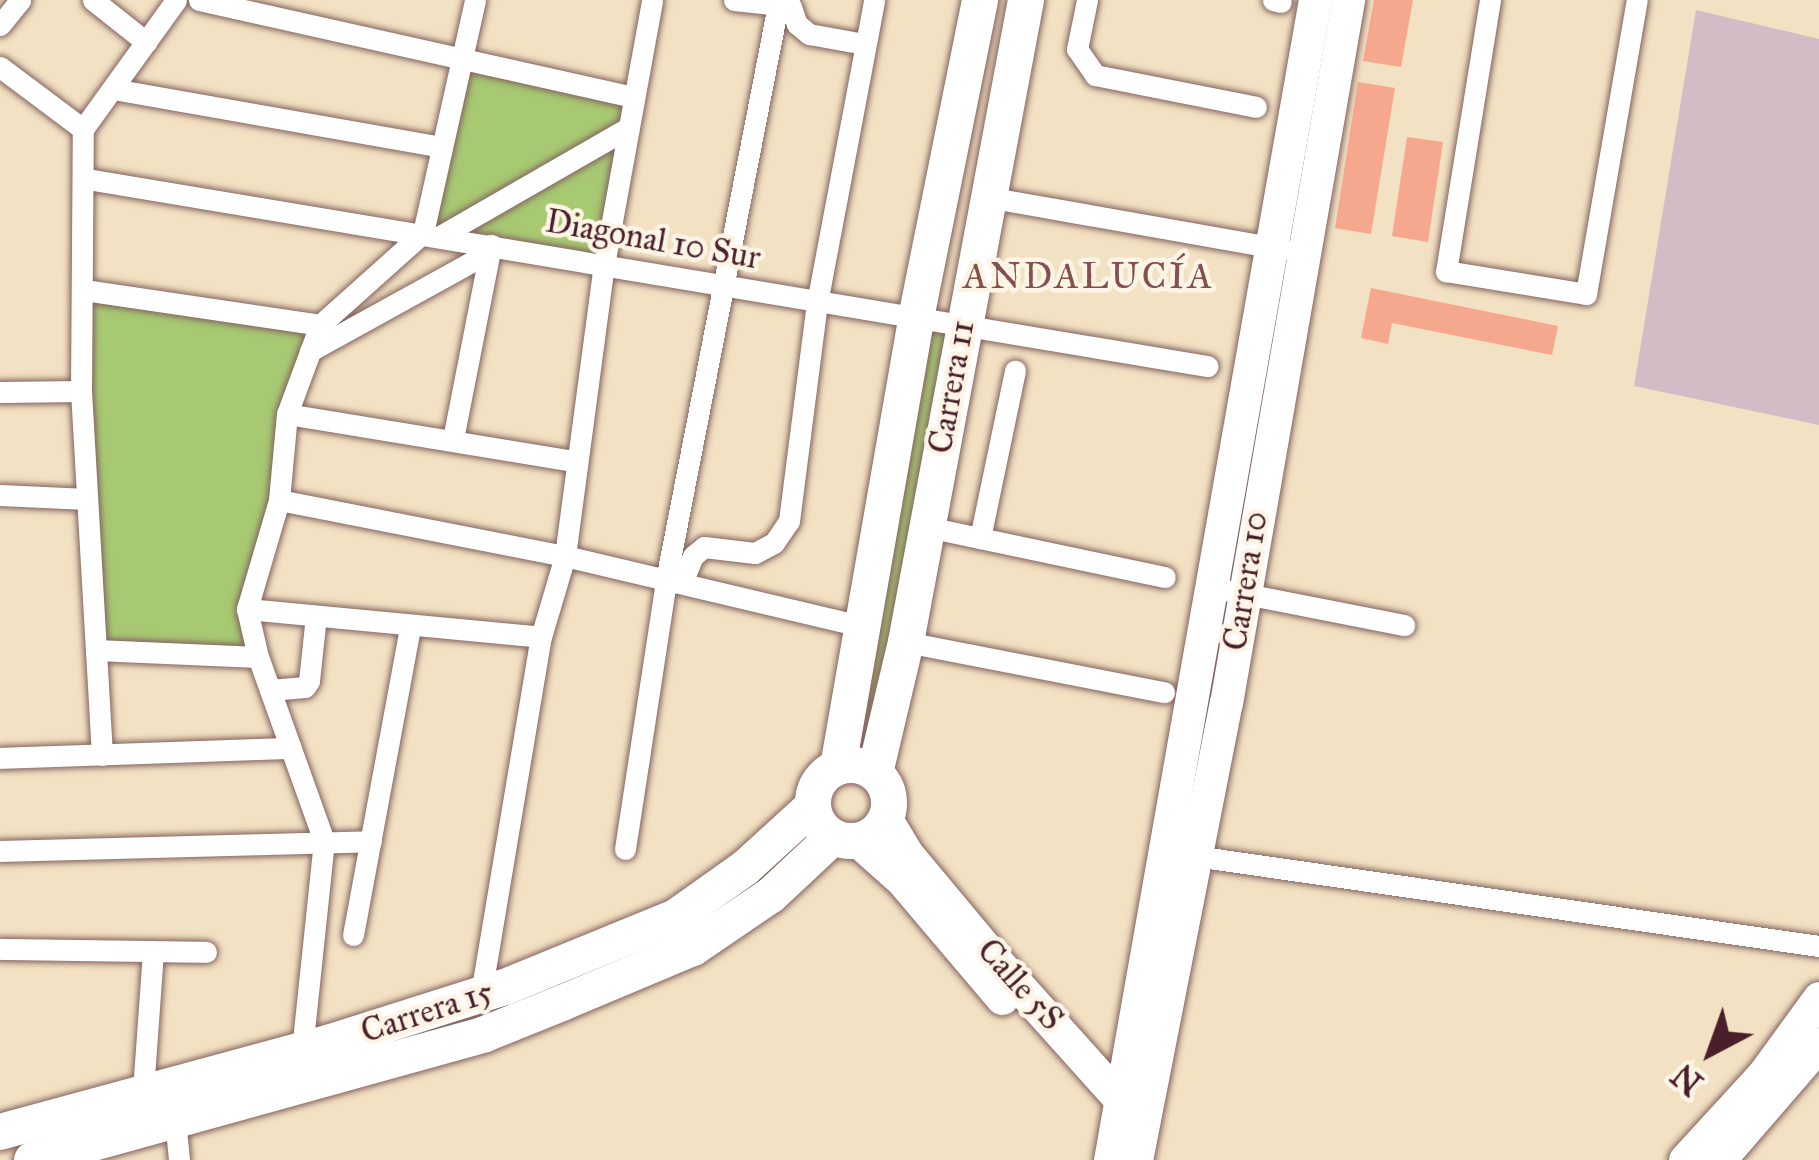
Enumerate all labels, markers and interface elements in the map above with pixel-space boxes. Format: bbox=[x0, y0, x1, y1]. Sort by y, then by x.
street label: Diagonal 10 Sur bbox=[543, 202, 763, 278]
district label: ANDALUCÍA bbox=[963, 255, 1215, 299]
street label: Carrera 11 bbox=[921, 317, 983, 457]
street label: Carrera 10 bbox=[1215, 509, 1277, 653]
street label: Calle 5S bbox=[969, 931, 1071, 1039]
street label: Carrera 15 bbox=[356, 972, 498, 1052]
north arrow bbox=[1651, 992, 1771, 1112]
text: N bbox=[1664, 1055, 1711, 1103]

